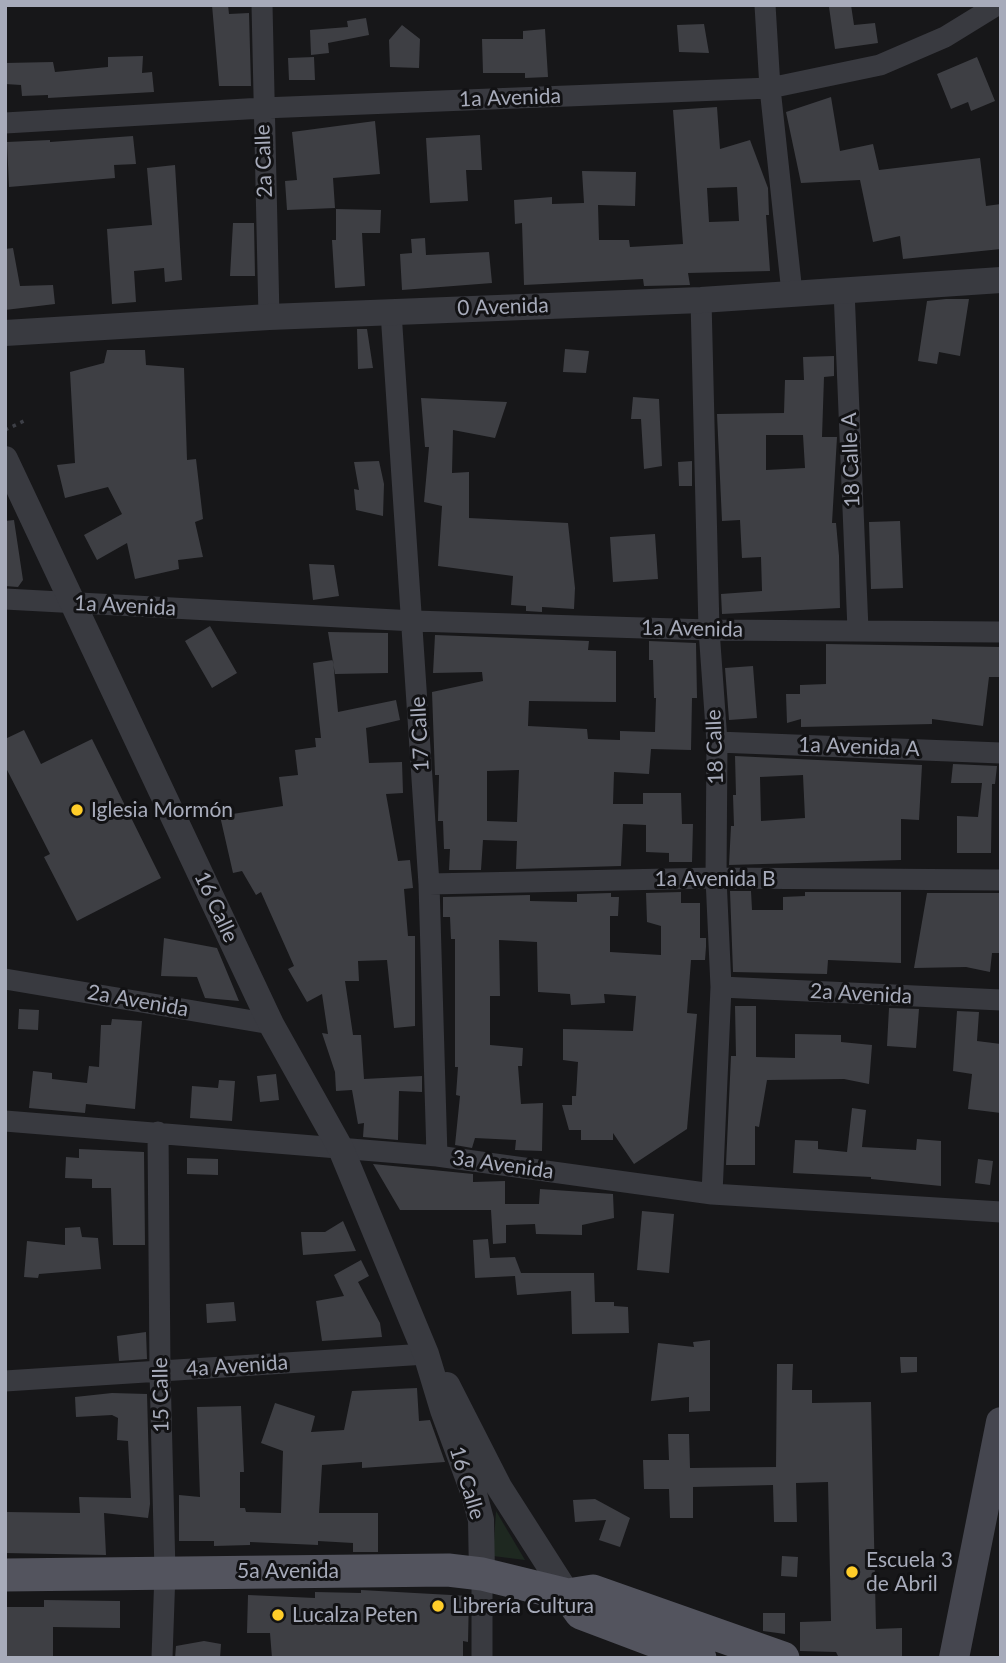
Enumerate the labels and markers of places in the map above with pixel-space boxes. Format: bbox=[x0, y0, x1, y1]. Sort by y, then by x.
place label: Iglesia Mormón bbox=[91, 797, 233, 823]
marker: Iglesia Mormón bbox=[69, 802, 85, 818]
place label: Escuela 3 de Abril bbox=[866, 1547, 953, 1597]
marker: Escuela 3 de Abril bbox=[844, 1564, 860, 1580]
place label: Librería Cultura bbox=[452, 1593, 594, 1619]
marker: Librería Cultura bbox=[430, 1598, 446, 1614]
place label: Lucalza Peten bbox=[292, 1602, 418, 1628]
marker: Lucalza Peten bbox=[270, 1607, 286, 1623]

